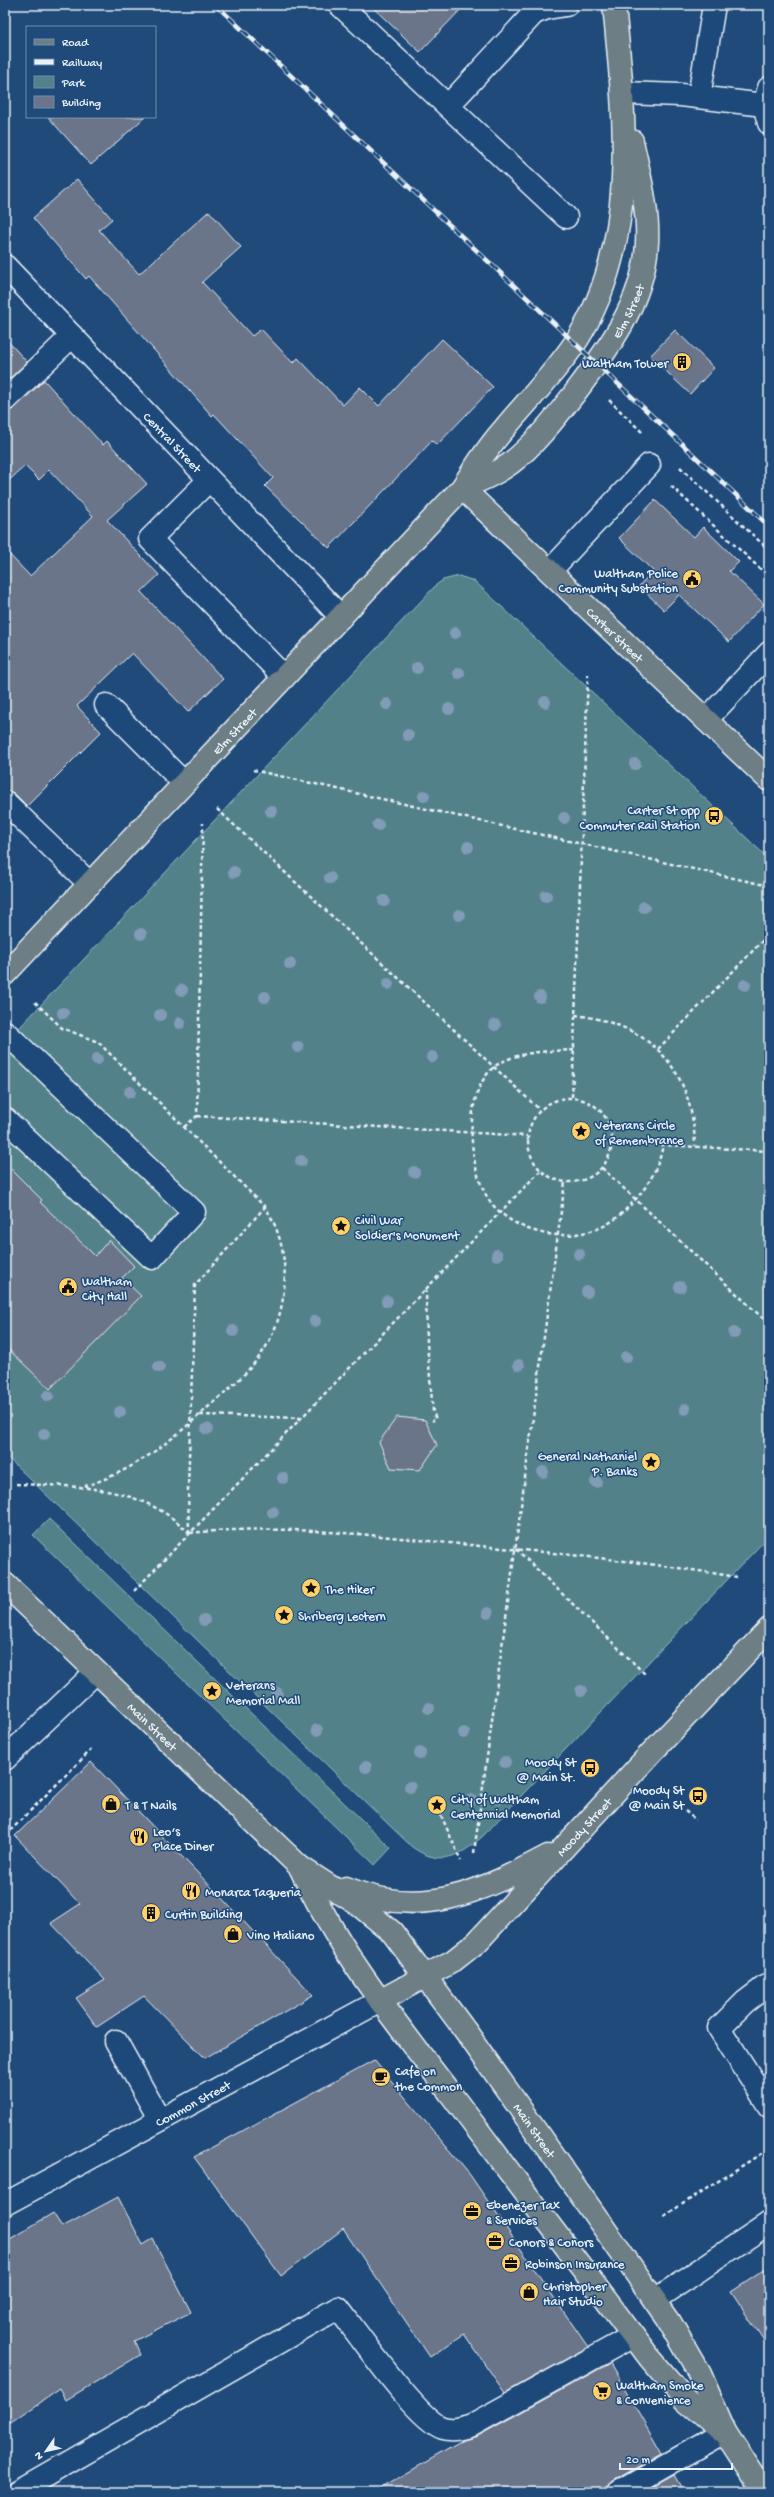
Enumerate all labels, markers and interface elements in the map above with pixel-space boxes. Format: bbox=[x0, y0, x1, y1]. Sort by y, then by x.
legend bbox=[26, 26, 156, 118]
text: Road bbox=[62, 37, 89, 51]
text: Railway bbox=[62, 57, 102, 71]
text: Park bbox=[61, 77, 87, 91]
text: Building bbox=[61, 97, 101, 111]
street label: Elm Street bbox=[610, 281, 649, 342]
building icon: Waltham Tower bbox=[671, 351, 693, 373]
place label: Waltham Tower bbox=[582, 357, 669, 372]
street label: Central Street bbox=[139, 410, 205, 478]
place label: Waltham Police Community Substation bbox=[559, 567, 679, 597]
public building icon: Waltham Police Community Substation bbox=[681, 568, 703, 590]
street label: Carter Street bbox=[582, 605, 647, 668]
street label: Elm Street bbox=[210, 705, 262, 759]
place label: Carter St opp Commuter Rail Station bbox=[580, 804, 701, 834]
bus stop icon: Carter St opp Commuter Rail Station bbox=[703, 805, 725, 827]
place label: Veterans Circle of Remembrance bbox=[594, 1119, 684, 1149]
place icon: Veterans Circle of Remembrance bbox=[570, 1120, 592, 1142]
place label: Civil War Soldier's Monument bbox=[355, 1214, 461, 1244]
place icon: Civil War Soldier's Monument bbox=[330, 1215, 352, 1237]
place label: Waltham City Hall bbox=[82, 1275, 132, 1305]
public building icon: Waltham City Hall bbox=[57, 1276, 79, 1298]
place label: General Nathaniel P. Banks bbox=[538, 1450, 638, 1480]
place icon: General Nathaniel P. Banks bbox=[640, 1451, 662, 1473]
place icon: The Hiker bbox=[300, 1577, 322, 1599]
place label: The Hiker bbox=[324, 1583, 376, 1598]
place icon: Shriberg Lectern bbox=[273, 1604, 295, 1626]
place label: Shriberg Lectern bbox=[298, 1610, 387, 1625]
place label: Veterans Memorial Mall bbox=[225, 1679, 300, 1709]
place icon: Veterans Memorial Mall bbox=[201, 1680, 223, 1702]
street label: Main Street bbox=[123, 1700, 180, 1756]
place label: Moody St @ Main St. bbox=[516, 1756, 578, 1786]
bus stop icon: Moody St @ Main St. bbox=[579, 1757, 601, 1779]
place label: Moody St @ Main St bbox=[628, 1784, 686, 1814]
bus stop icon: Moody St @ Main St bbox=[687, 1785, 709, 1807]
shop icon: T & T Nails bbox=[100, 1793, 122, 1815]
place label: City of Waltham Centennial Memorial bbox=[451, 1793, 561, 1823]
place icon: City of Waltham Centennial Memorial bbox=[426, 1794, 448, 1816]
street label: Moody Street bbox=[555, 1794, 617, 1861]
place label: T & T Nails bbox=[124, 1799, 178, 1814]
place label: Leo‘s Place Diner bbox=[152, 1825, 215, 1855]
restaurant icon: Leo‘s Place Diner bbox=[128, 1826, 150, 1848]
restaurant icon: Monarca Taqueria bbox=[180, 1880, 202, 1902]
place label: Monarca Taqueria bbox=[205, 1886, 302, 1901]
building icon: Curtin Building bbox=[140, 1902, 162, 1924]
place label: Curtin Building bbox=[165, 1908, 243, 1923]
shop icon: Vino Italiano bbox=[222, 1923, 244, 1945]
place label: Vino Italiano bbox=[246, 1929, 315, 1944]
place label: Cafe on the Common bbox=[394, 2065, 463, 2095]
cafe icon: Cafe on the Common bbox=[370, 2066, 392, 2088]
street label: Common Street bbox=[153, 2078, 235, 2131]
street label: Main Street bbox=[509, 2101, 558, 2163]
place label: Ebenezer Tax & Services bbox=[486, 2199, 560, 2229]
office icon: Ebenezer Tax & Services bbox=[461, 2200, 483, 2222]
office icon: Conors & Conors bbox=[484, 2230, 506, 2252]
place label: Conors & Conors bbox=[509, 2236, 595, 2251]
office icon: Robinson Insurance bbox=[500, 2252, 522, 2274]
place label: Robinson Insurance bbox=[525, 2258, 625, 2273]
place label: Christopher Hair Studio bbox=[543, 2280, 607, 2310]
shop icon: Christopher Hair Studio bbox=[518, 2281, 540, 2303]
place label: Waltham Smoke & Convenience bbox=[616, 2379, 704, 2409]
supermarket icon: Waltham Smoke & Convenience bbox=[591, 2380, 613, 2402]
north arrow bbox=[26, 2431, 66, 2471]
scale bar bbox=[620, 2445, 732, 2471]
text: N bbox=[32, 2449, 46, 2462]
text: 20 m bbox=[626, 2454, 651, 2468]

